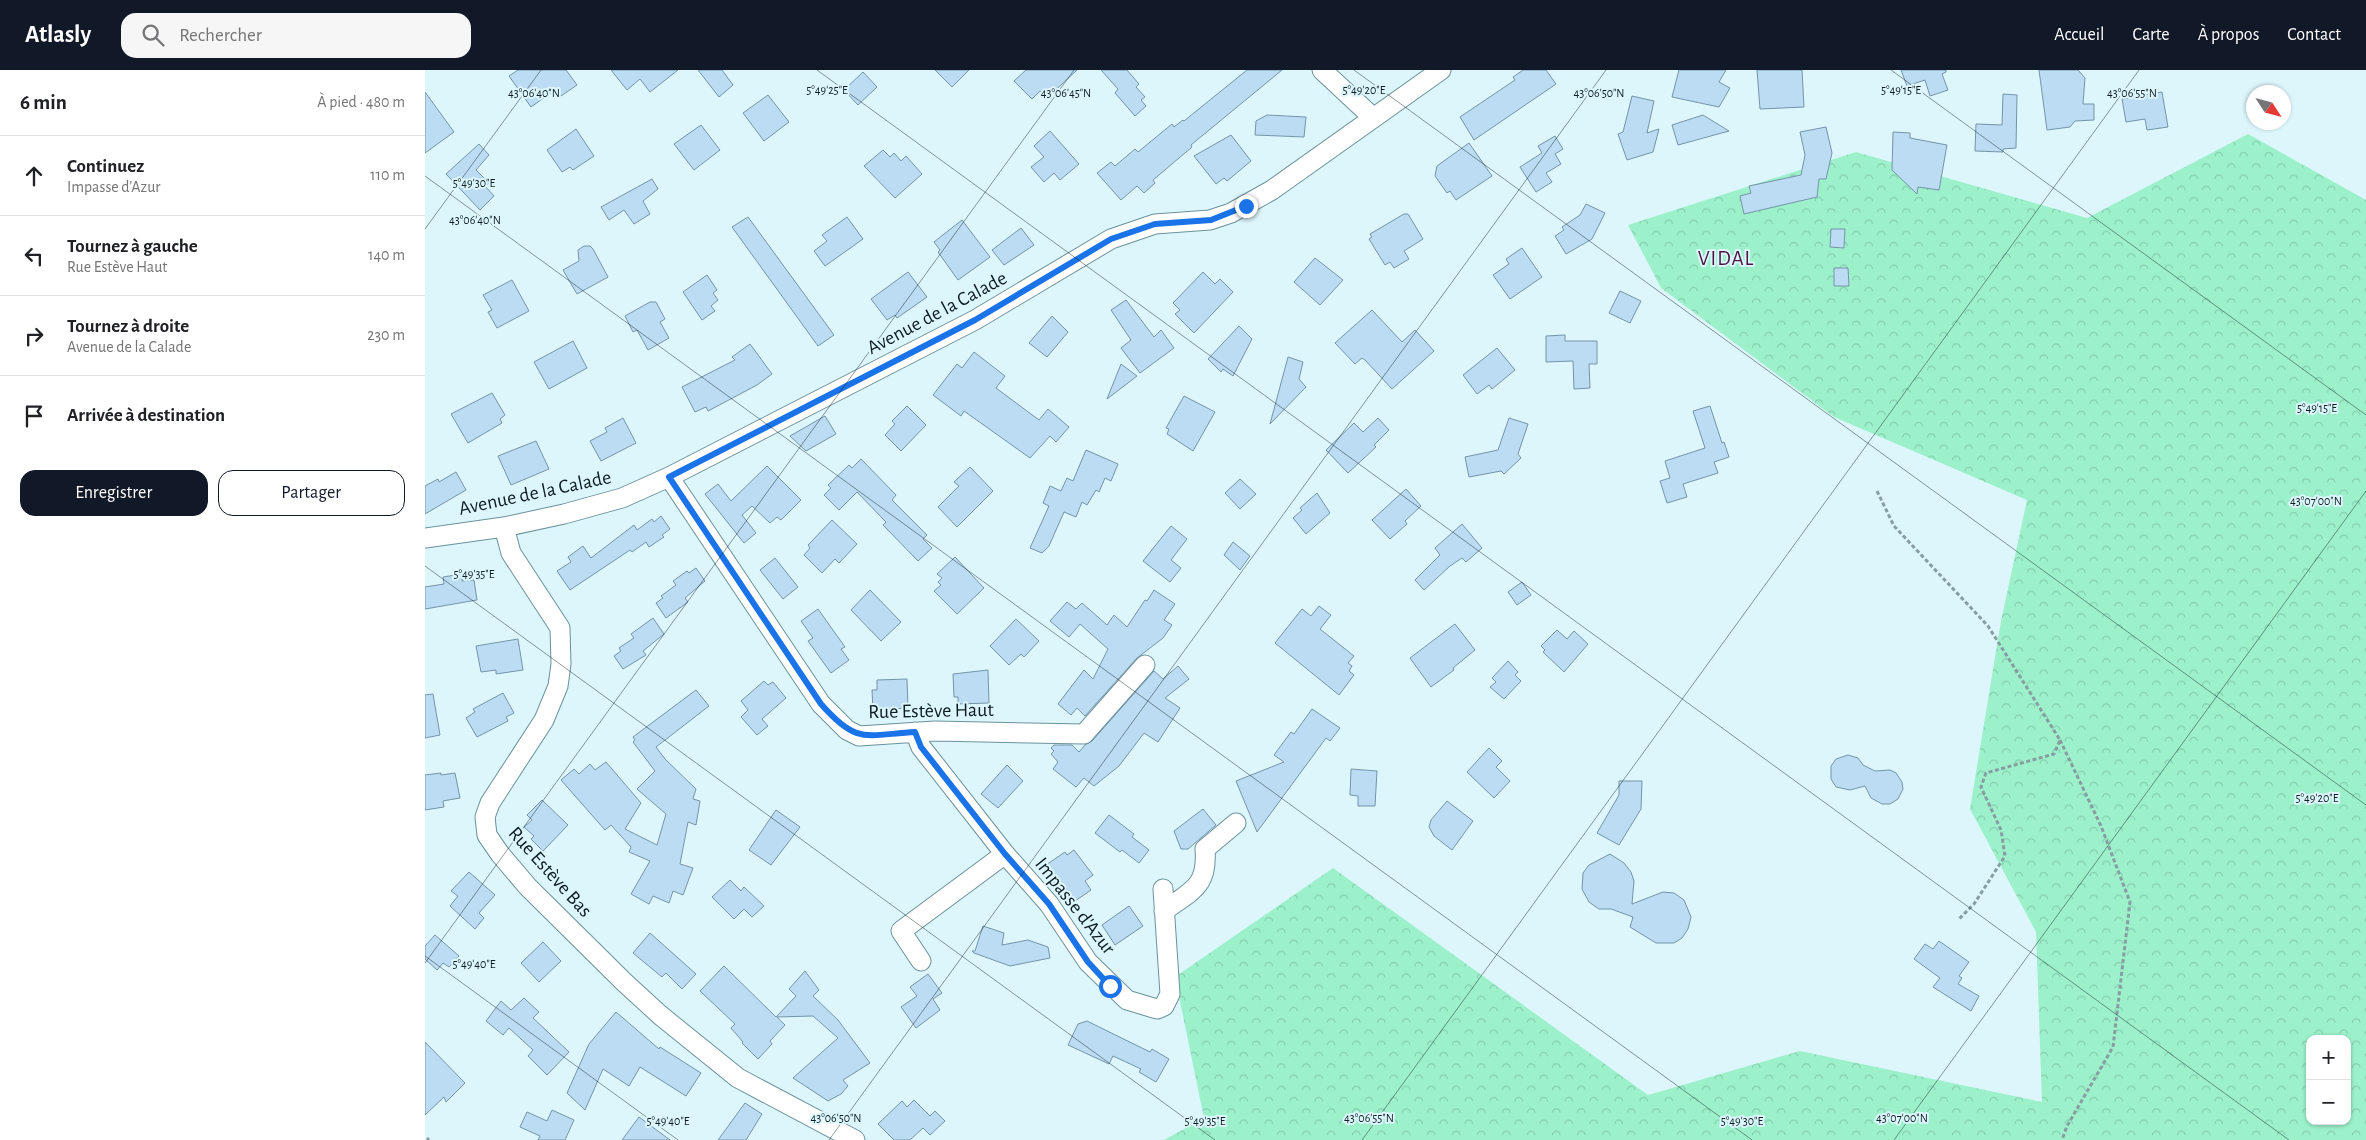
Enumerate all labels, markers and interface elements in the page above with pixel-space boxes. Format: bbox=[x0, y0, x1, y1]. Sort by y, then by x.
search box bbox=[121, 13, 471, 58]
icon: search bbox=[139, 21, 167, 49]
text: Atlasly bbox=[25, 23, 91, 47]
text: Rechercher bbox=[179, 26, 262, 45]
text: Accueil bbox=[2054, 26, 2105, 44]
text: Carte bbox=[2133, 26, 2170, 44]
text: À propos bbox=[2198, 26, 2259, 44]
text: Contact bbox=[2287, 26, 2341, 44]
text: 5°49'25"E bbox=[806, 84, 848, 96]
text: 5°49'20"E bbox=[1343, 84, 1386, 96]
text: 5°49'15"E bbox=[1881, 84, 1921, 96]
north arrow bbox=[2246, 85, 2291, 130]
text: 43°06'40"N bbox=[508, 87, 560, 99]
text: 43°06'45"N bbox=[1041, 87, 1091, 99]
text: 43°06'50"N bbox=[1573, 87, 1625, 99]
text: 43°06'55"N bbox=[2107, 87, 2157, 99]
text: 6 min bbox=[20, 92, 67, 113]
text: À pied · 480 m bbox=[317, 94, 405, 110]
text: Continuez bbox=[67, 157, 144, 176]
icon: ahead bbox=[20, 162, 48, 190]
text: 110 m bbox=[370, 167, 405, 183]
text: 5°49'30"E bbox=[453, 177, 495, 189]
text: Impasse d'Azur bbox=[67, 179, 160, 195]
route end bbox=[1235, 195, 1258, 218]
text: 43°06'40"N bbox=[449, 214, 501, 226]
text: Tournez à gauche bbox=[67, 237, 198, 256]
icon: left bbox=[20, 242, 48, 270]
text: 140 m bbox=[368, 247, 405, 263]
district label: VIDAL bbox=[1698, 248, 1754, 269]
text: Rue Estève Haut bbox=[67, 259, 167, 275]
street label: Avenue de la Calade bbox=[864, 268, 1010, 358]
text: Tournez à droite bbox=[67, 317, 189, 336]
icon: right bbox=[20, 322, 48, 350]
text: 230 m bbox=[367, 327, 405, 343]
text: Avenue de la Calade bbox=[67, 339, 191, 355]
icon: arrive bbox=[20, 402, 48, 430]
text: 5°49'15"E bbox=[2297, 402, 2337, 414]
text: Arrivée à destination bbox=[67, 406, 225, 425]
street label: Avenue de la Calade bbox=[457, 467, 613, 519]
button: Enregistrer bbox=[20, 470, 208, 516]
button: Partager bbox=[218, 470, 405, 516]
text: 43°07'00"N bbox=[2290, 495, 2342, 507]
text: 5°49'35"E bbox=[453, 568, 495, 580]
street label: Rue Estève Haut bbox=[868, 700, 995, 722]
text: 5°49'20"E bbox=[2296, 792, 2339, 804]
street label: Rue Estève Bas bbox=[504, 823, 596, 921]
street label: Impasse d'Azur bbox=[1031, 854, 1119, 959]
text: 5°49'40"E bbox=[452, 958, 496, 970]
route start bbox=[1099, 975, 1122, 998]
map controls bbox=[2306, 1035, 2351, 1125]
button: + bbox=[2306, 1035, 2351, 1080]
button: − bbox=[2306, 1080, 2351, 1125]
text: 43°06'50"N bbox=[810, 1112, 862, 1124]
text: 43°06'55"N bbox=[1344, 1112, 1394, 1124]
text: 43°07'00"N bbox=[1876, 1112, 1928, 1124]
text: 5°49'40"E bbox=[646, 1115, 690, 1127]
text: 5°49'35"E bbox=[1184, 1115, 1226, 1127]
text: 5°49'30"E bbox=[1721, 1115, 1763, 1127]

